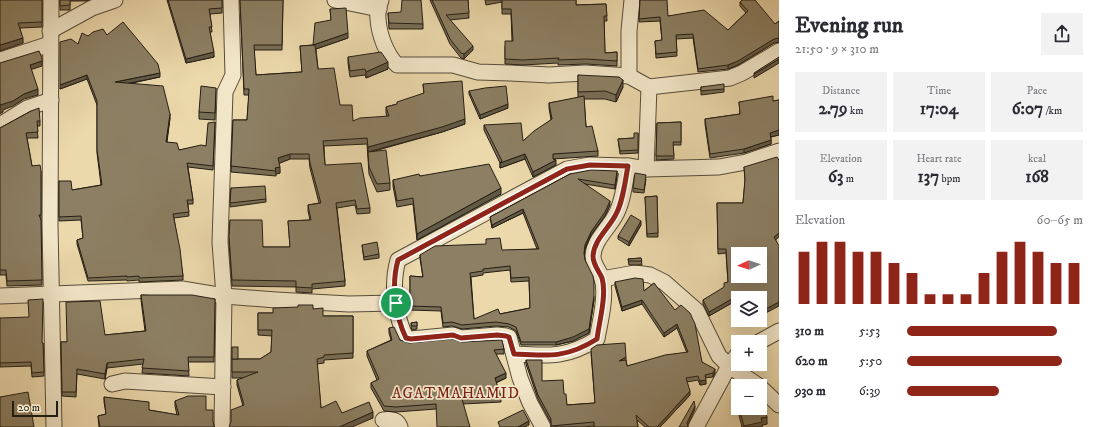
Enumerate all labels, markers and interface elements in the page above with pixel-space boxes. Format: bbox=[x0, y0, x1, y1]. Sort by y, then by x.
text: Evening run bbox=[795, 12, 903, 39]
button: share bbox=[1041, 13, 1083, 55]
text: 21:50 · 9 × 310 m bbox=[795, 41, 879, 57]
text: Distance bbox=[822, 84, 860, 98]
text: Time bbox=[927, 84, 951, 98]
text: Pace bbox=[1027, 84, 1047, 98]
text: 2.79 bbox=[818, 98, 847, 120]
text: 17:04 bbox=[920, 98, 958, 120]
text: 6:07 bbox=[1012, 98, 1043, 120]
text: km bbox=[847, 104, 864, 118]
text: /km bbox=[1043, 104, 1062, 118]
text: Elevation bbox=[820, 152, 862, 166]
text: Heart rate bbox=[916, 152, 962, 166]
text: kcal bbox=[1028, 152, 1046, 166]
text: 63 bbox=[828, 166, 843, 188]
text: 137 bbox=[918, 166, 939, 188]
text: 168 bbox=[1025, 166, 1049, 188]
text: m bbox=[843, 172, 854, 186]
text: bpm bbox=[939, 172, 960, 186]
text: Elevation bbox=[795, 212, 845, 228]
text: 60–65 m bbox=[1037, 212, 1083, 228]
north arrow bbox=[731, 247, 767, 283]
map controls bbox=[731, 247, 767, 415]
pin bbox=[379, 286, 413, 320]
button: layers bbox=[731, 291, 767, 327]
icon: arrive bbox=[385, 292, 407, 314]
text: 310 m bbox=[795, 323, 824, 339]
text: 5:53 bbox=[859, 323, 880, 339]
button: + bbox=[731, 335, 767, 371]
text: 620 m bbox=[795, 353, 828, 369]
text: 5:50 bbox=[859, 353, 882, 369]
button: − bbox=[731, 379, 767, 415]
text: 930 m bbox=[795, 383, 826, 399]
text: 6:39 bbox=[859, 383, 881, 399]
district label: AGATMAHAMID bbox=[392, 384, 520, 403]
scale bar bbox=[12, 399, 58, 418]
text: 20 m bbox=[18, 401, 40, 415]

